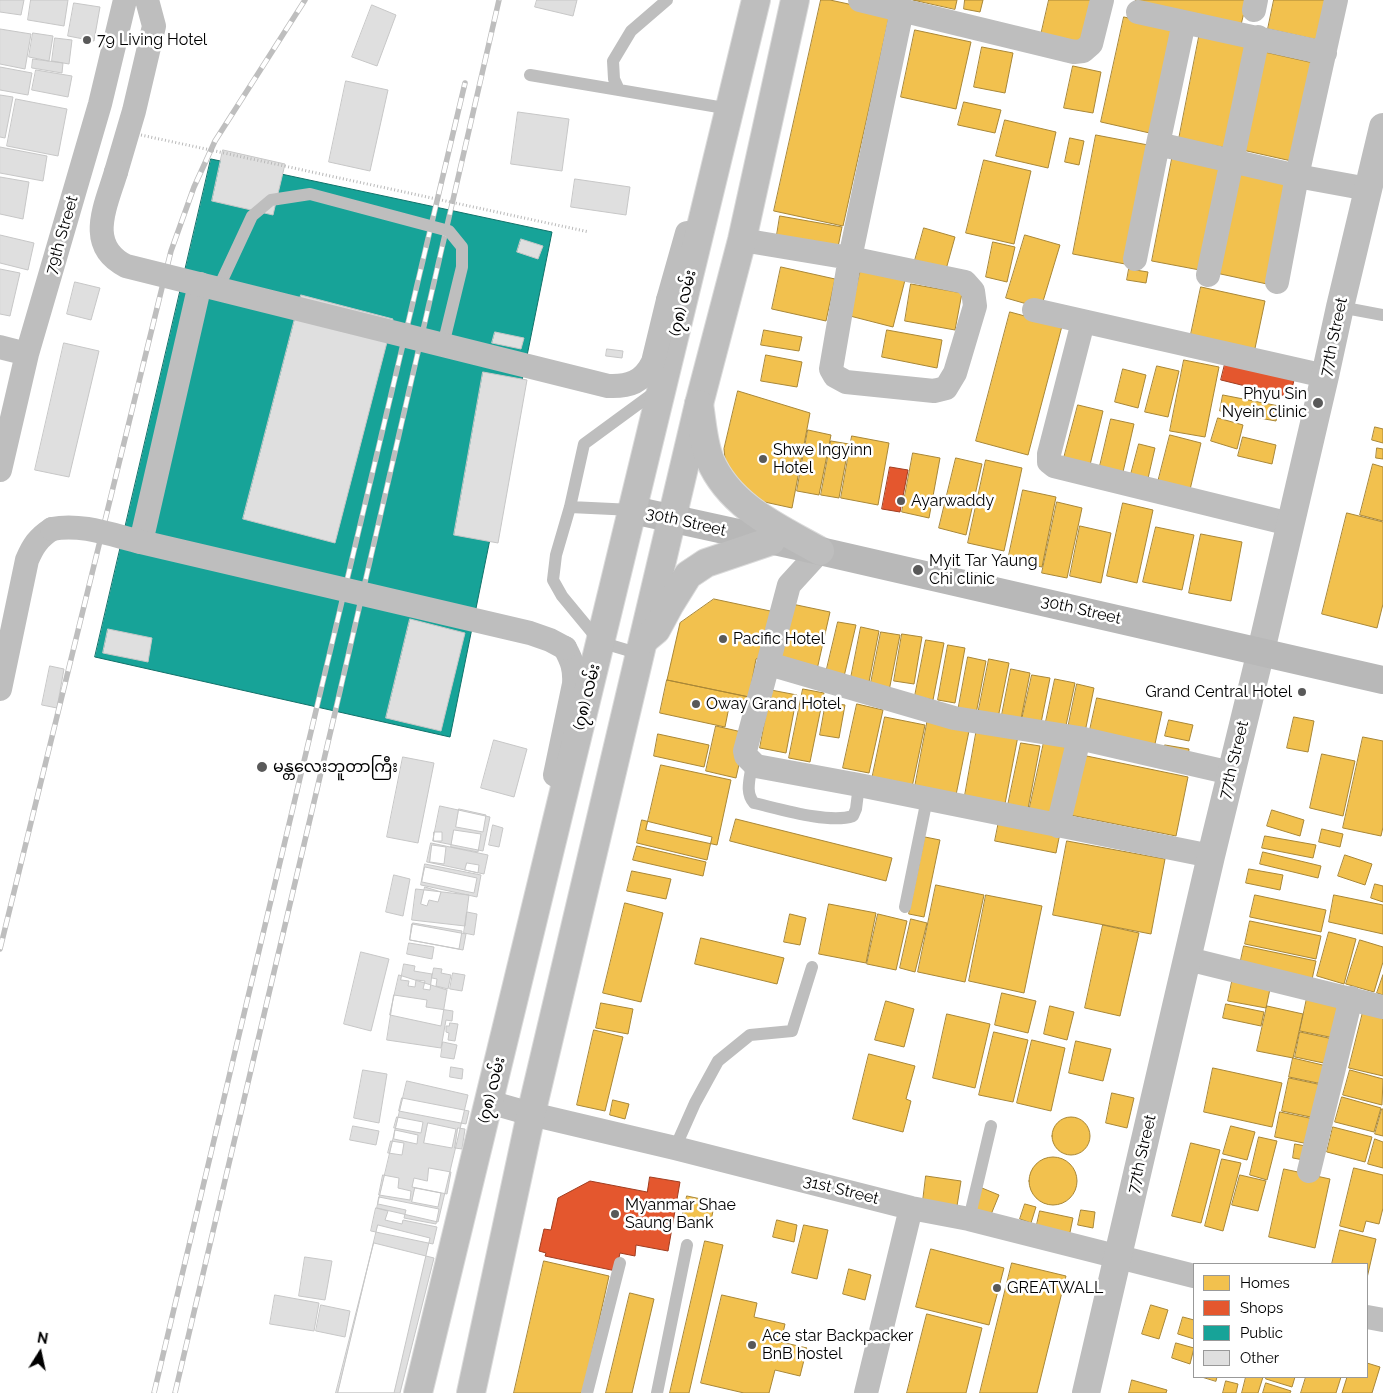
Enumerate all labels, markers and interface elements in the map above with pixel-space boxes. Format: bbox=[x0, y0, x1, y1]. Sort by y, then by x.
place label: 79 Living Hotel bbox=[97, 30, 207, 50]
marker: 79 Living Hotel bbox=[81, 34, 93, 46]
street label: 79th Street bbox=[42, 193, 82, 277]
street label: (၇၈) လမ်း bbox=[665, 268, 701, 338]
street label: 77th Street bbox=[1316, 296, 1352, 378]
place label: Phyu Sin Nyein clinic bbox=[1222, 384, 1307, 422]
marker: Phyu Sin Nyein clinic bbox=[1311, 396, 1325, 410]
place label: Shwe Ingyinn Hotel bbox=[773, 440, 872, 478]
marker: Shwe Ingyinn Hotel bbox=[757, 453, 769, 465]
place label: Ayarwaddy bbox=[911, 491, 994, 511]
marker: Ayarwaddy bbox=[895, 495, 907, 507]
street label: 30th Street bbox=[644, 503, 728, 541]
place label: Myit Tar Yaung Chi clinic bbox=[929, 551, 1038, 589]
marker: Myit Tar Yaung Chi clinic bbox=[911, 563, 925, 577]
street label: 30th Street bbox=[1039, 591, 1123, 629]
place label: Pacific Hotel bbox=[733, 629, 825, 649]
marker: Pacific Hotel bbox=[717, 633, 729, 645]
street label: (၇၈) လမ်း bbox=[569, 662, 605, 732]
place label: Grand Central Hotel bbox=[1145, 682, 1292, 702]
marker: Grand Central Hotel bbox=[1296, 686, 1308, 698]
place label: Oway Grand Hotel bbox=[706, 694, 841, 714]
marker: Oway Grand Hotel bbox=[690, 698, 702, 710]
street label: 77th Street bbox=[1215, 719, 1253, 801]
place label: မန္တလေးဘူတာကြီး bbox=[273, 757, 398, 777]
marker: မန္တလေးဘူတာကြီး bbox=[255, 760, 269, 774]
street label: (၇၈) လမ်း bbox=[474, 1055, 510, 1125]
street label: 77th Street bbox=[1124, 1113, 1160, 1195]
street label: 31st Street bbox=[801, 1171, 881, 1209]
place label: Myanmar Shae Saung Bank bbox=[625, 1195, 736, 1233]
marker: Myanmar Shae Saung Bank bbox=[609, 1208, 621, 1220]
legend bbox=[1193, 1263, 1368, 1378]
text: Homes bbox=[1240, 1274, 1290, 1292]
place label: GREATWALL bbox=[1007, 1278, 1103, 1298]
marker: GREATWALL bbox=[991, 1282, 1003, 1294]
text: Shops bbox=[1240, 1299, 1283, 1317]
text: Public bbox=[1240, 1324, 1283, 1342]
place label: Ace star Backpacker BnB hostel bbox=[762, 1326, 913, 1364]
north arrow bbox=[15, 1328, 65, 1378]
text: N bbox=[36, 1329, 49, 1347]
marker: Ace star Backpacker BnB hostel bbox=[746, 1339, 758, 1351]
text: Other bbox=[1240, 1349, 1279, 1367]

